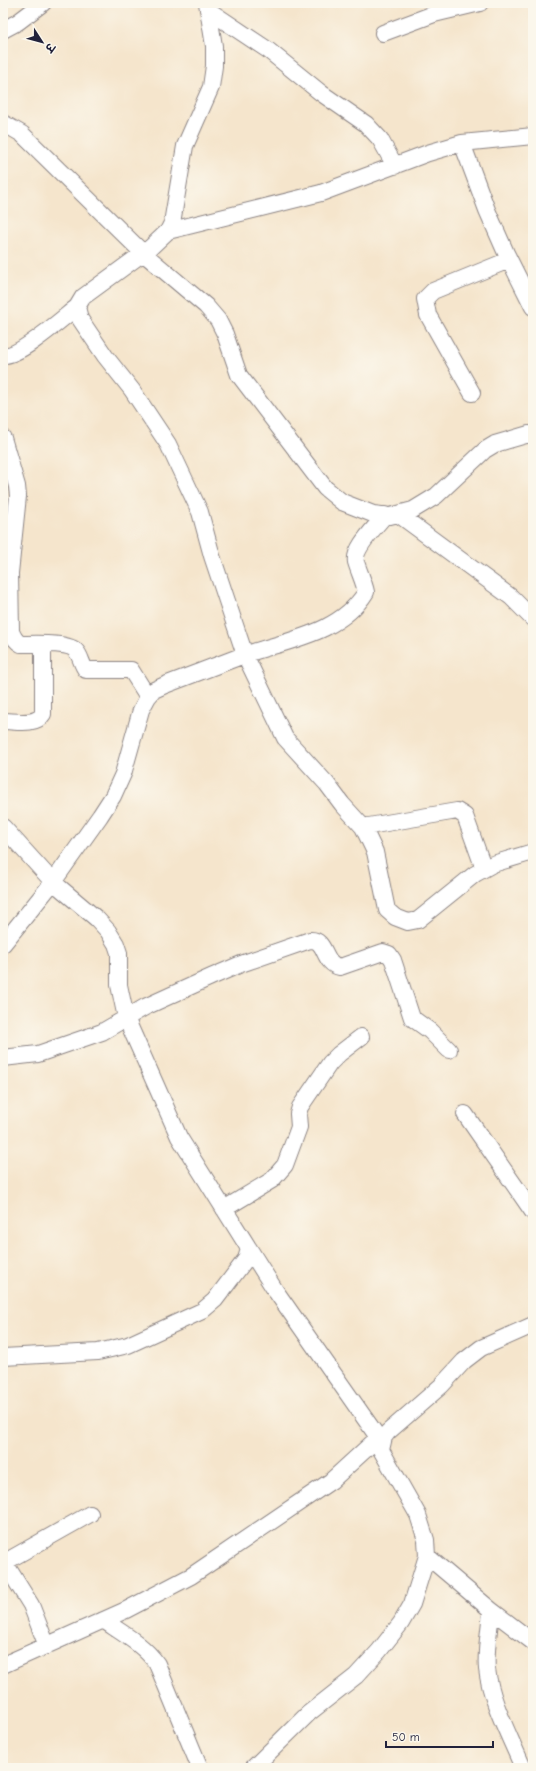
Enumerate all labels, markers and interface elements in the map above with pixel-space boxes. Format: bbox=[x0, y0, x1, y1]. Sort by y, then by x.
north arrow bbox=[22, 22, 62, 62]
text: उ bbox=[41, 40, 58, 56]
scale bar bbox=[386, 1723, 493, 1749]
text: 50 m bbox=[392, 1730, 420, 1744]

